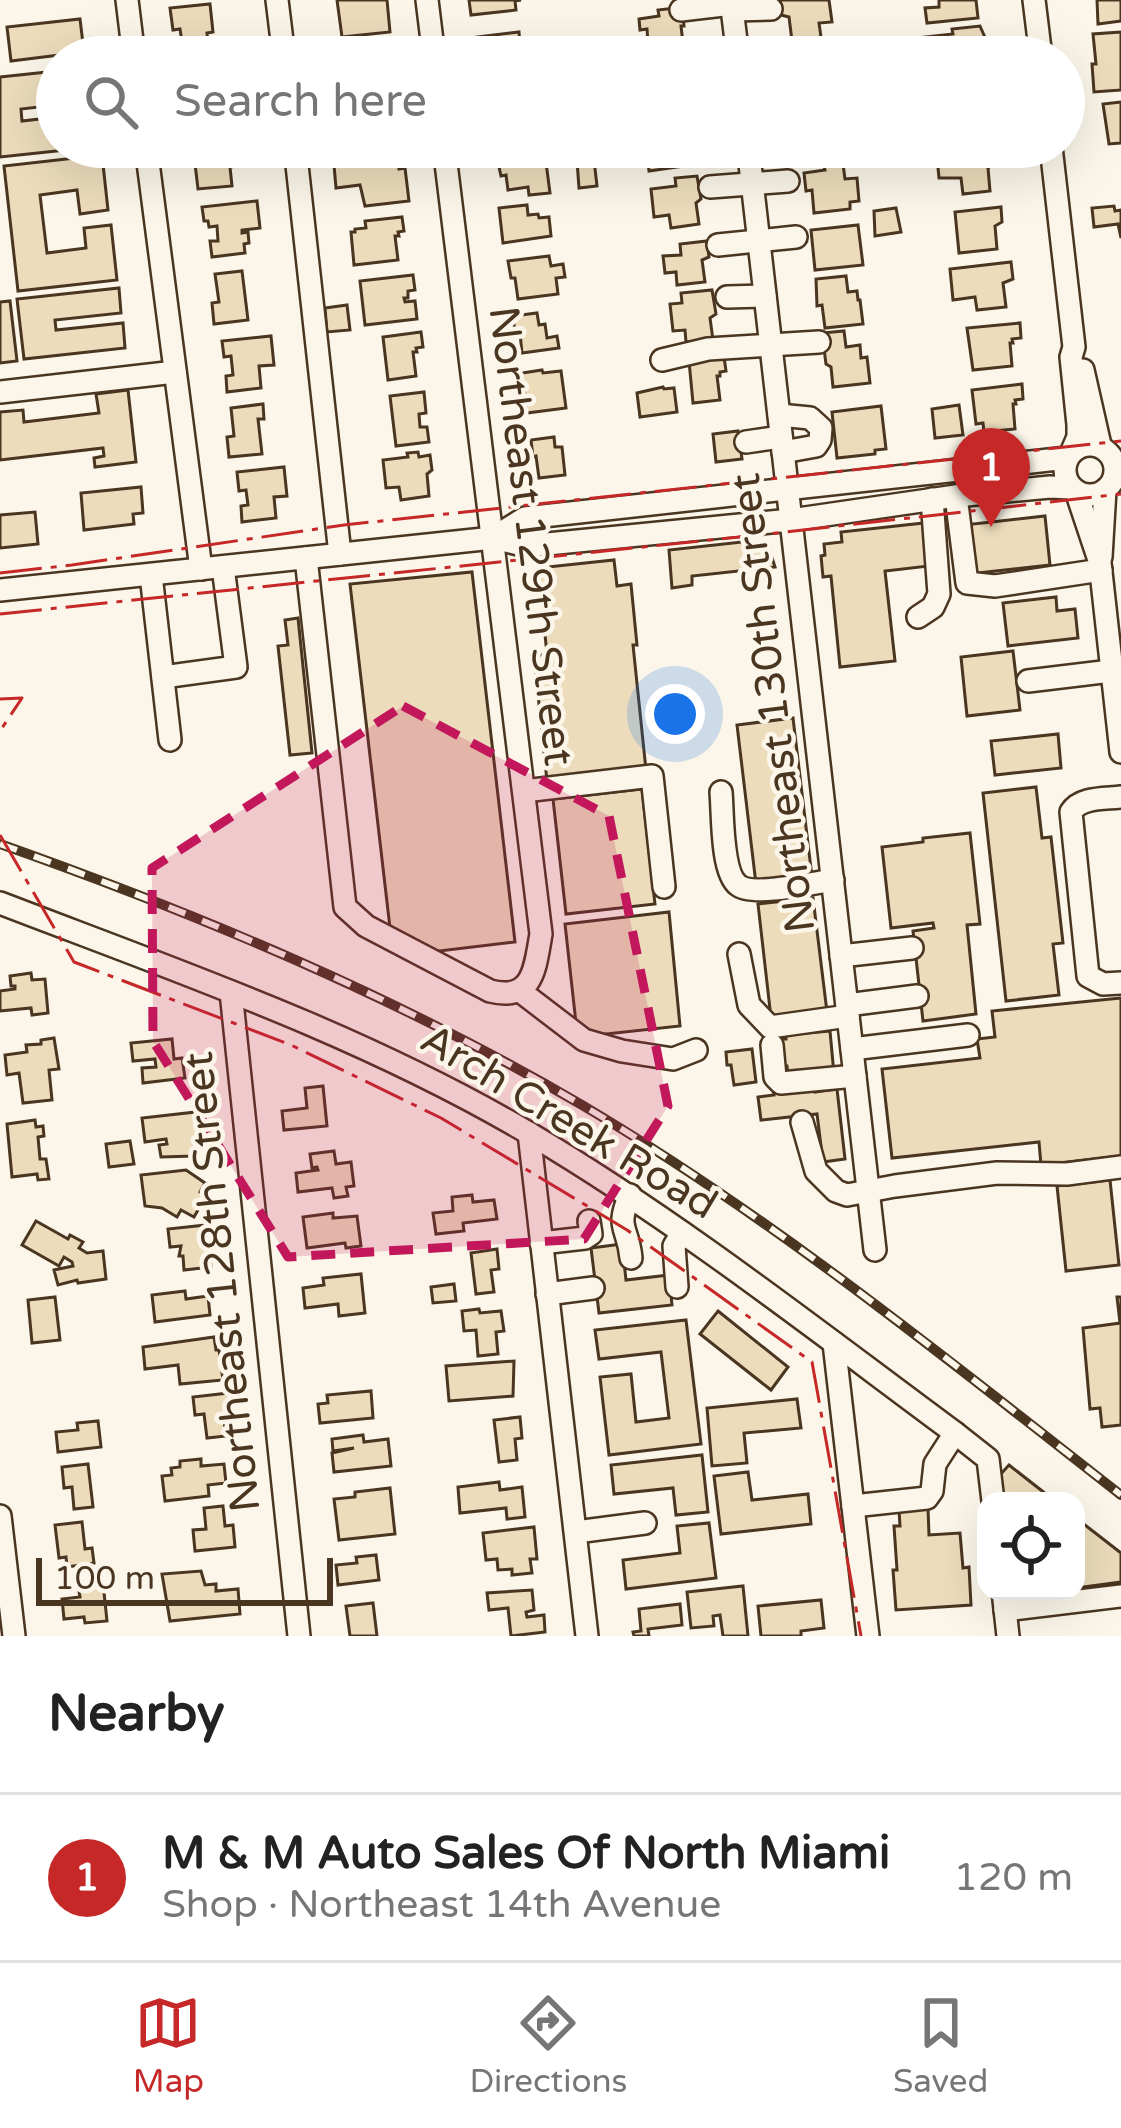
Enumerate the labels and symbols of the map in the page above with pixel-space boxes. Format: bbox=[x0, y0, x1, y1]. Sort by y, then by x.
street label: Northeast 129th Street bbox=[478, 303, 584, 769]
pin: 1 bbox=[952, 428, 1030, 527]
street label: Northeast 130th Street bbox=[720, 470, 826, 936]
your location bbox=[645, 684, 705, 744]
street label: Arch Creek Road bbox=[412, 1013, 726, 1231]
street label: Northeast 128th Street bbox=[172, 1049, 272, 1515]
scale bar bbox=[36, 1552, 333, 1605]

